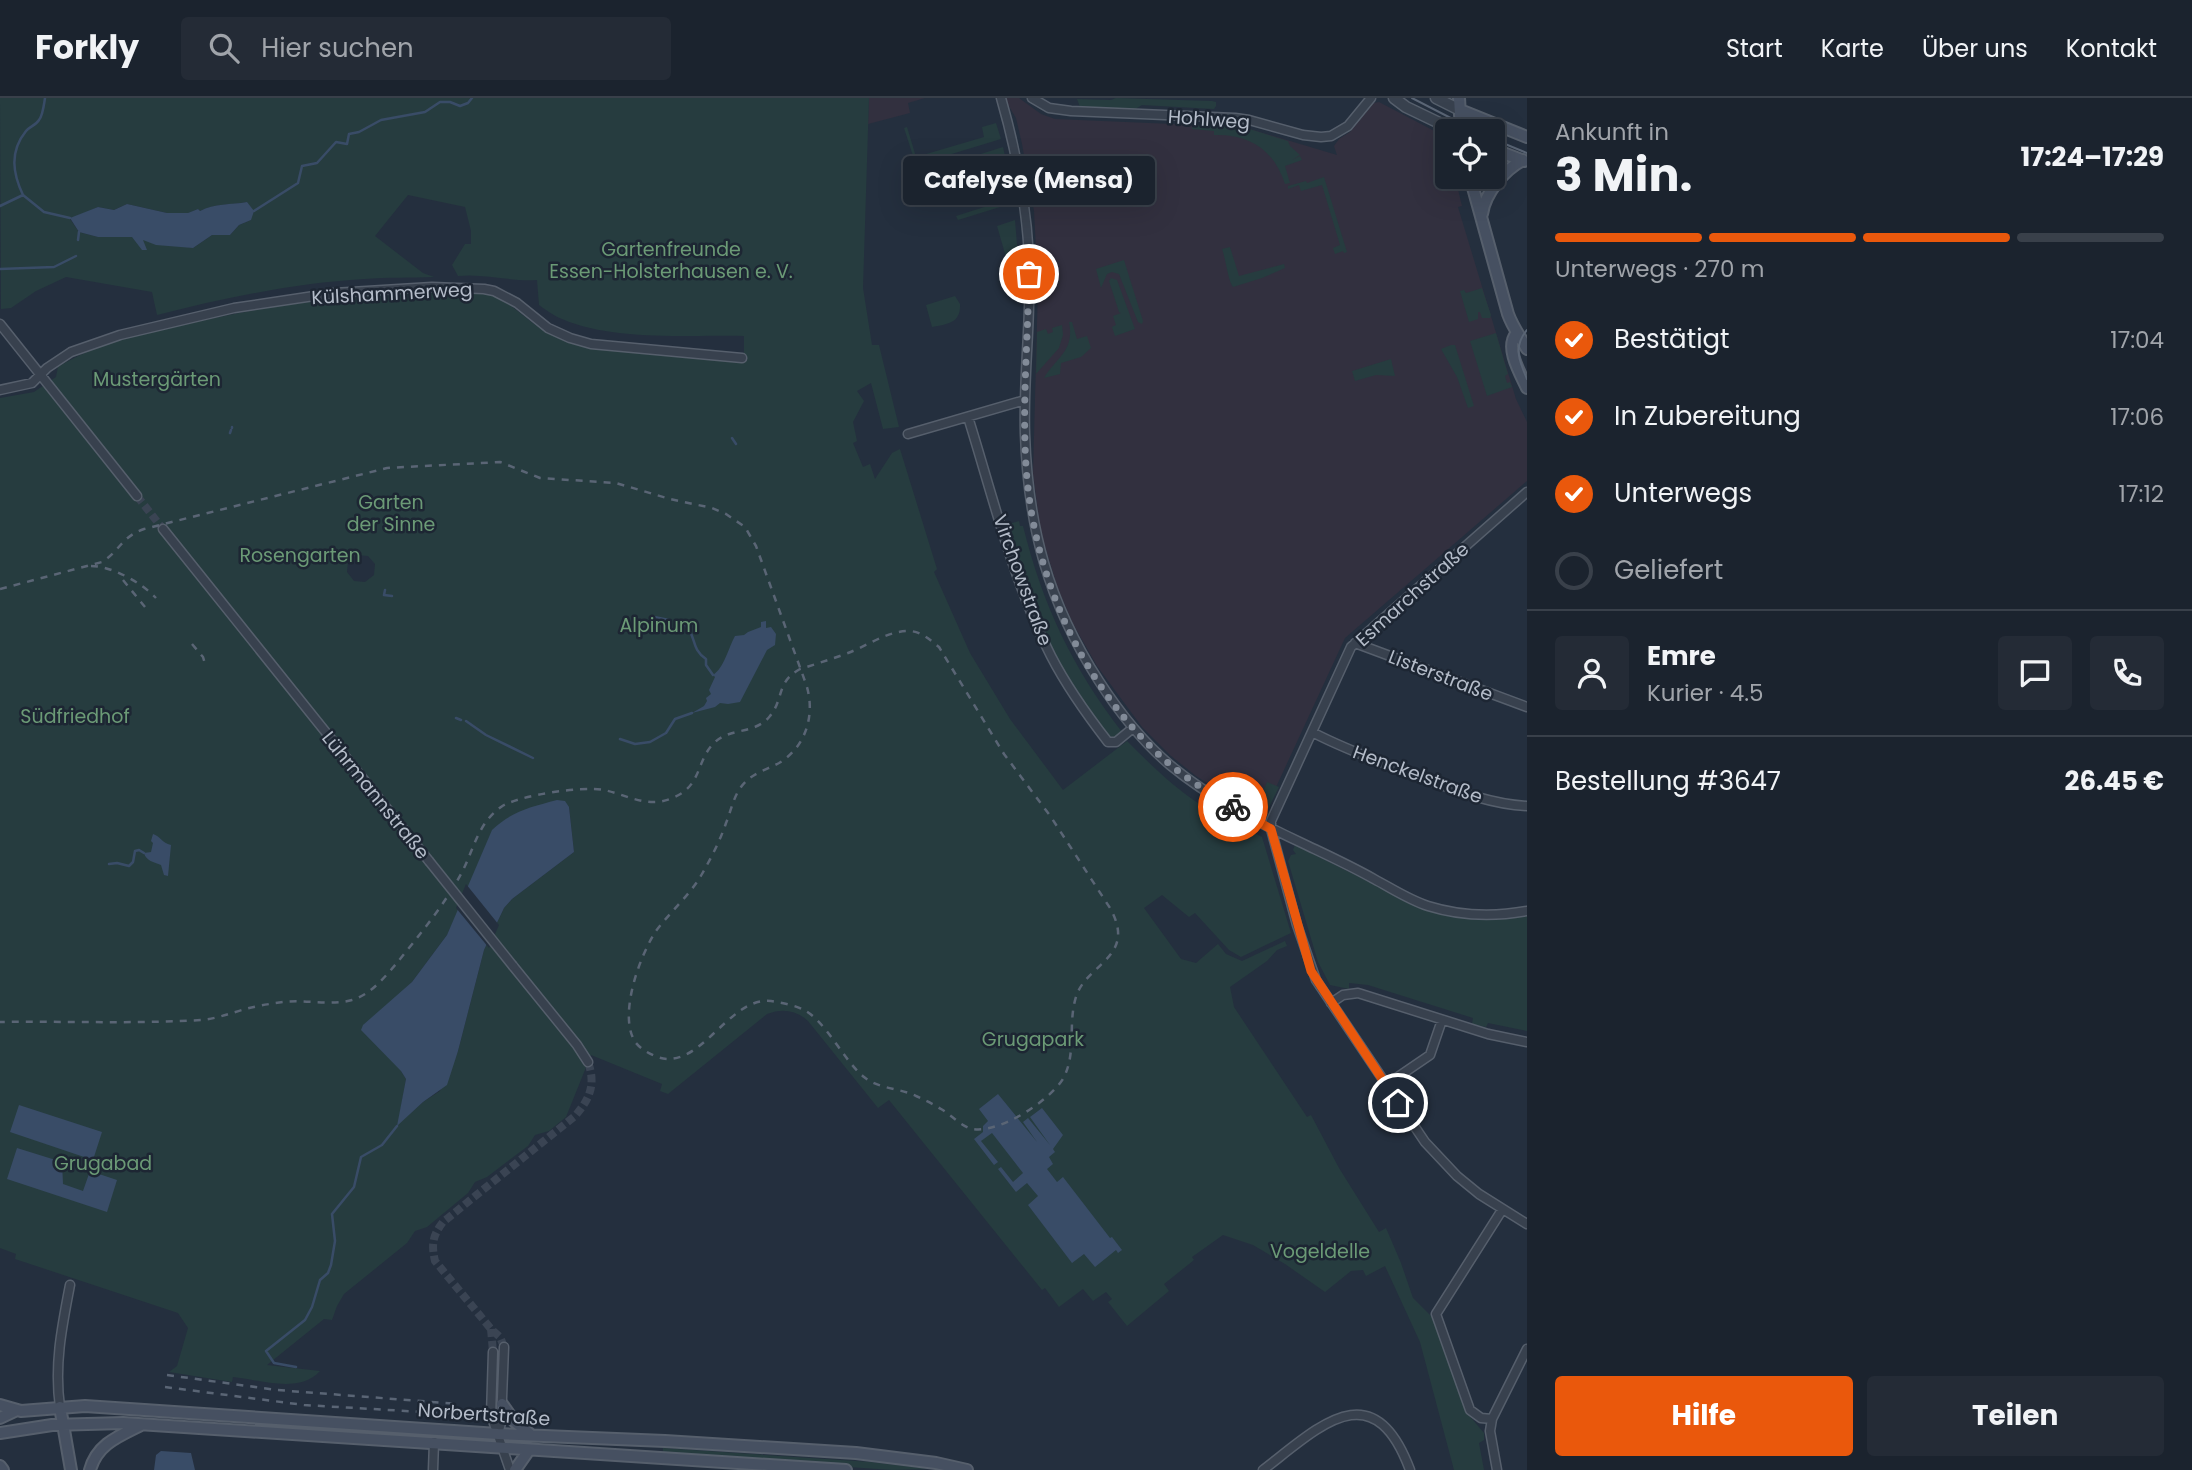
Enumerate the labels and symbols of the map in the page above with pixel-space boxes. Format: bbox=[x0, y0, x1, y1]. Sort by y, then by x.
street label: Hohlweg bbox=[1167, 103, 1251, 136]
callout: Cafelyse (Mensa) bbox=[903, 155, 1155, 204]
park label: Gartenfreunde Essen-Holsterhausen e. V. bbox=[549, 236, 793, 285]
pin bbox=[999, 244, 1059, 304]
street label: Külshammerweg bbox=[311, 276, 473, 311]
park label: Mustergärten bbox=[93, 366, 221, 393]
park label: Garten der Sinne bbox=[347, 489, 435, 538]
street label: Virchowstraße bbox=[986, 511, 1059, 649]
street label: Esmarchstraße bbox=[1350, 536, 1475, 653]
park label: Rosengarten bbox=[239, 542, 361, 569]
park label: Alpinum bbox=[620, 612, 698, 639]
street label: Listerstraße bbox=[1385, 643, 1497, 708]
park label: Südfriedhof bbox=[20, 703, 130, 730]
street label: Lührmannstraße bbox=[315, 725, 436, 865]
street label: Henckelstraße bbox=[1349, 738, 1487, 810]
courier bbox=[1198, 772, 1268, 842]
park label: Grugapark bbox=[982, 1026, 1084, 1053]
pin bbox=[1368, 1073, 1428, 1133]
park label: Grugabad bbox=[54, 1150, 152, 1177]
park label: Vogeldelle bbox=[1270, 1238, 1370, 1265]
street label: Norbertstraße bbox=[417, 1396, 551, 1433]

